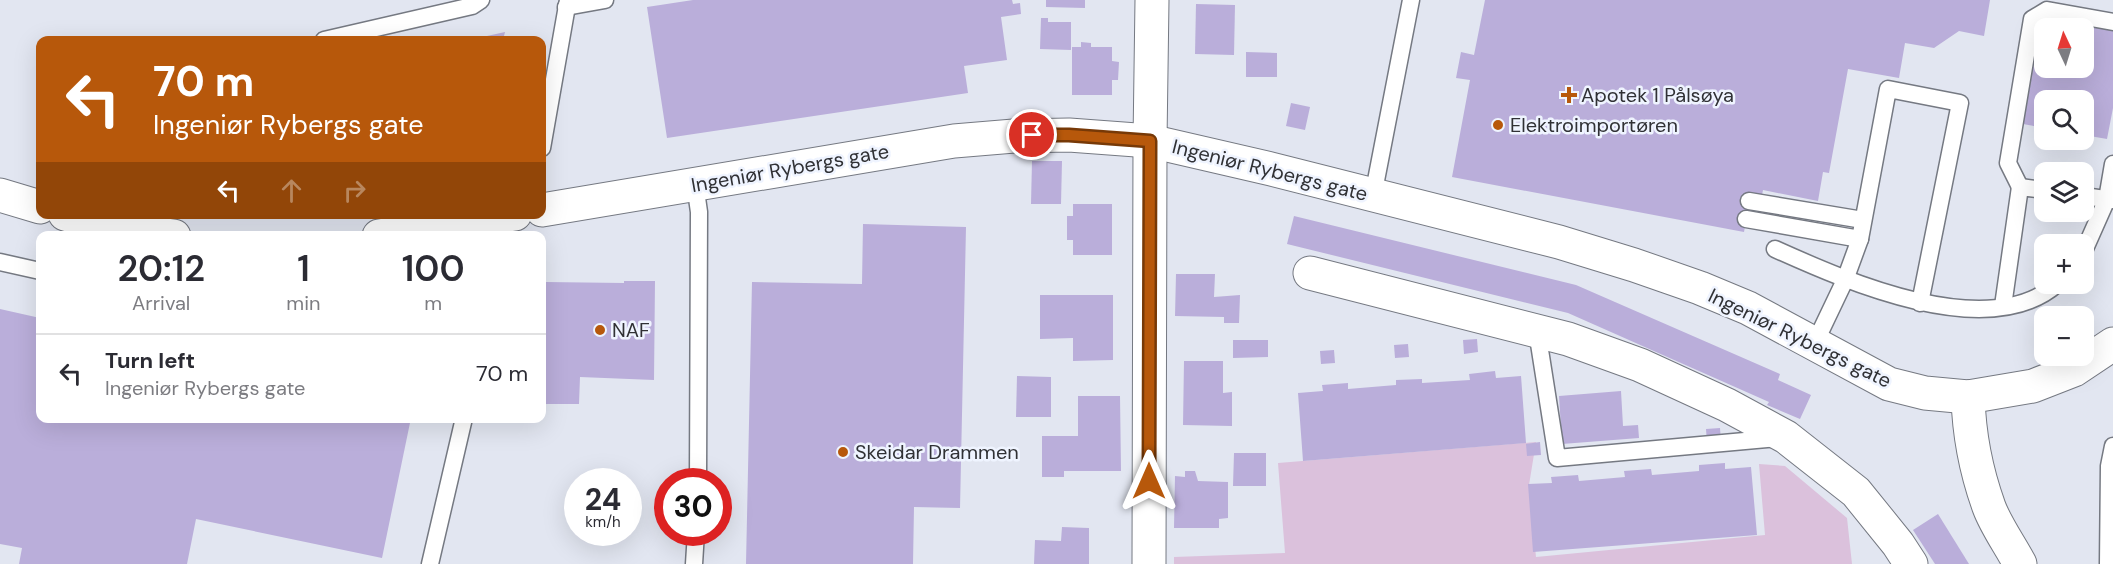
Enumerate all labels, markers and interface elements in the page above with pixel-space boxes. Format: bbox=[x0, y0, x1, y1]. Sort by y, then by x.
north arrow bbox=[2034, 18, 2094, 78]
map controls bbox=[2034, 18, 2094, 366]
text: 70 m bbox=[153, 54, 254, 109]
icon: left bbox=[54, 60, 132, 138]
place label: Apotek 1 Pålsøya bbox=[1581, 82, 1734, 108]
marker: Apotek 1 Pålsøya bbox=[1562, 88, 1576, 102]
button: search bbox=[2034, 90, 2094, 150]
text: Ingeniør Rybergs gate bbox=[153, 107, 424, 142]
pin bbox=[1006, 109, 1057, 160]
place label: Elektroimportøren bbox=[1510, 112, 1678, 138]
icon: arrive bbox=[1015, 118, 1048, 151]
marker: Elektroimportøren bbox=[1491, 118, 1505, 132]
street label: Ingeniør Rybergs gate bbox=[1170, 133, 1370, 207]
street label: Ingeniør Rybergs gate bbox=[689, 138, 891, 198]
button: layers bbox=[2034, 162, 2094, 222]
icon: left bbox=[212, 174, 245, 207]
icon: ahead bbox=[275, 174, 308, 207]
icon: right bbox=[338, 174, 371, 207]
button: + bbox=[2034, 234, 2094, 294]
text: 20:12 bbox=[117, 245, 205, 292]
text: 1 bbox=[297, 245, 310, 292]
text: 100 bbox=[402, 245, 465, 292]
street label: Ingeniør Rybergs gate bbox=[1704, 282, 1896, 394]
text: Arrival bbox=[132, 290, 190, 316]
text: min bbox=[286, 290, 320, 316]
text: m bbox=[424, 290, 442, 316]
button: − bbox=[2034, 306, 2094, 366]
place label: NAF bbox=[612, 317, 650, 343]
marker: NAF bbox=[593, 323, 607, 337]
text: Turn left bbox=[105, 346, 195, 375]
icon: left bbox=[54, 357, 87, 390]
text: 70 m bbox=[476, 359, 528, 388]
text: Ingeniør Rybergs gate bbox=[105, 375, 305, 401]
place label: Skeidar Drammen bbox=[855, 439, 1019, 465]
marker: Skeidar Drammen bbox=[836, 445, 850, 459]
position arrow bbox=[1117, 449, 1181, 513]
speed limit sign: 30 bbox=[654, 468, 732, 546]
text: 24 bbox=[585, 480, 621, 519]
text: km/h bbox=[585, 512, 621, 532]

